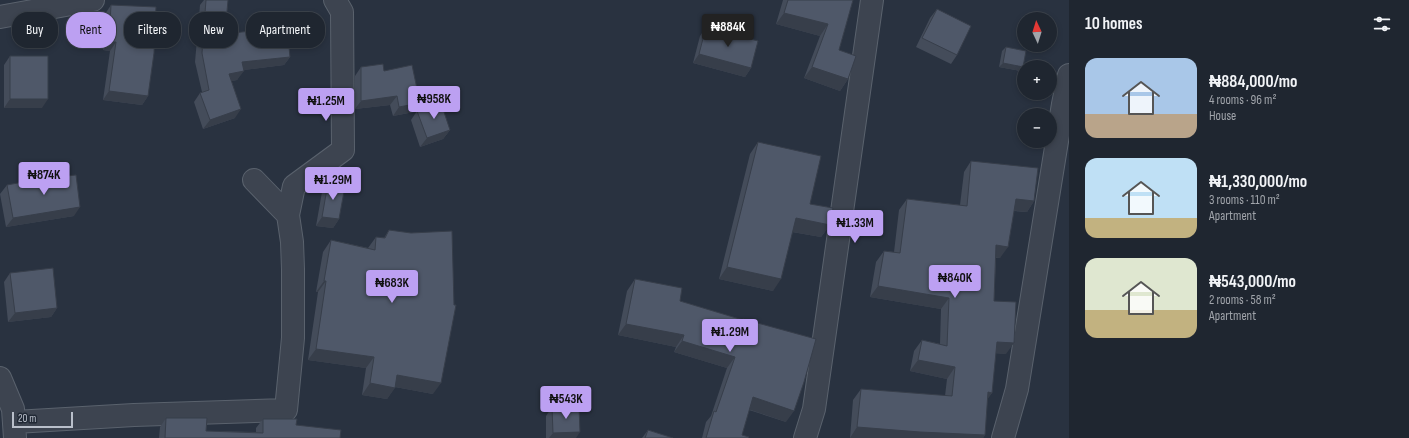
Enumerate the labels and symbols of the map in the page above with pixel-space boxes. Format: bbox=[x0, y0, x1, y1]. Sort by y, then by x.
north arrow bbox=[1017, 12, 1057, 52]
pin: ₦884K bbox=[700, 14, 756, 48]
pin: ₦958K bbox=[406, 86, 462, 120]
pin: ₦1.25M bbox=[293, 88, 359, 122]
pin: ₦874K bbox=[16, 162, 72, 196]
pin: ₦1.29M bbox=[300, 167, 366, 201]
pin: ₦1.33M bbox=[822, 210, 888, 244]
pin: ₦840K bbox=[927, 265, 983, 299]
pin: ₦683K bbox=[364, 270, 420, 304]
pin: ₦1.29M bbox=[697, 319, 763, 353]
pin: ₦543K bbox=[538, 386, 594, 420]
scale bar bbox=[12, 410, 73, 429]

